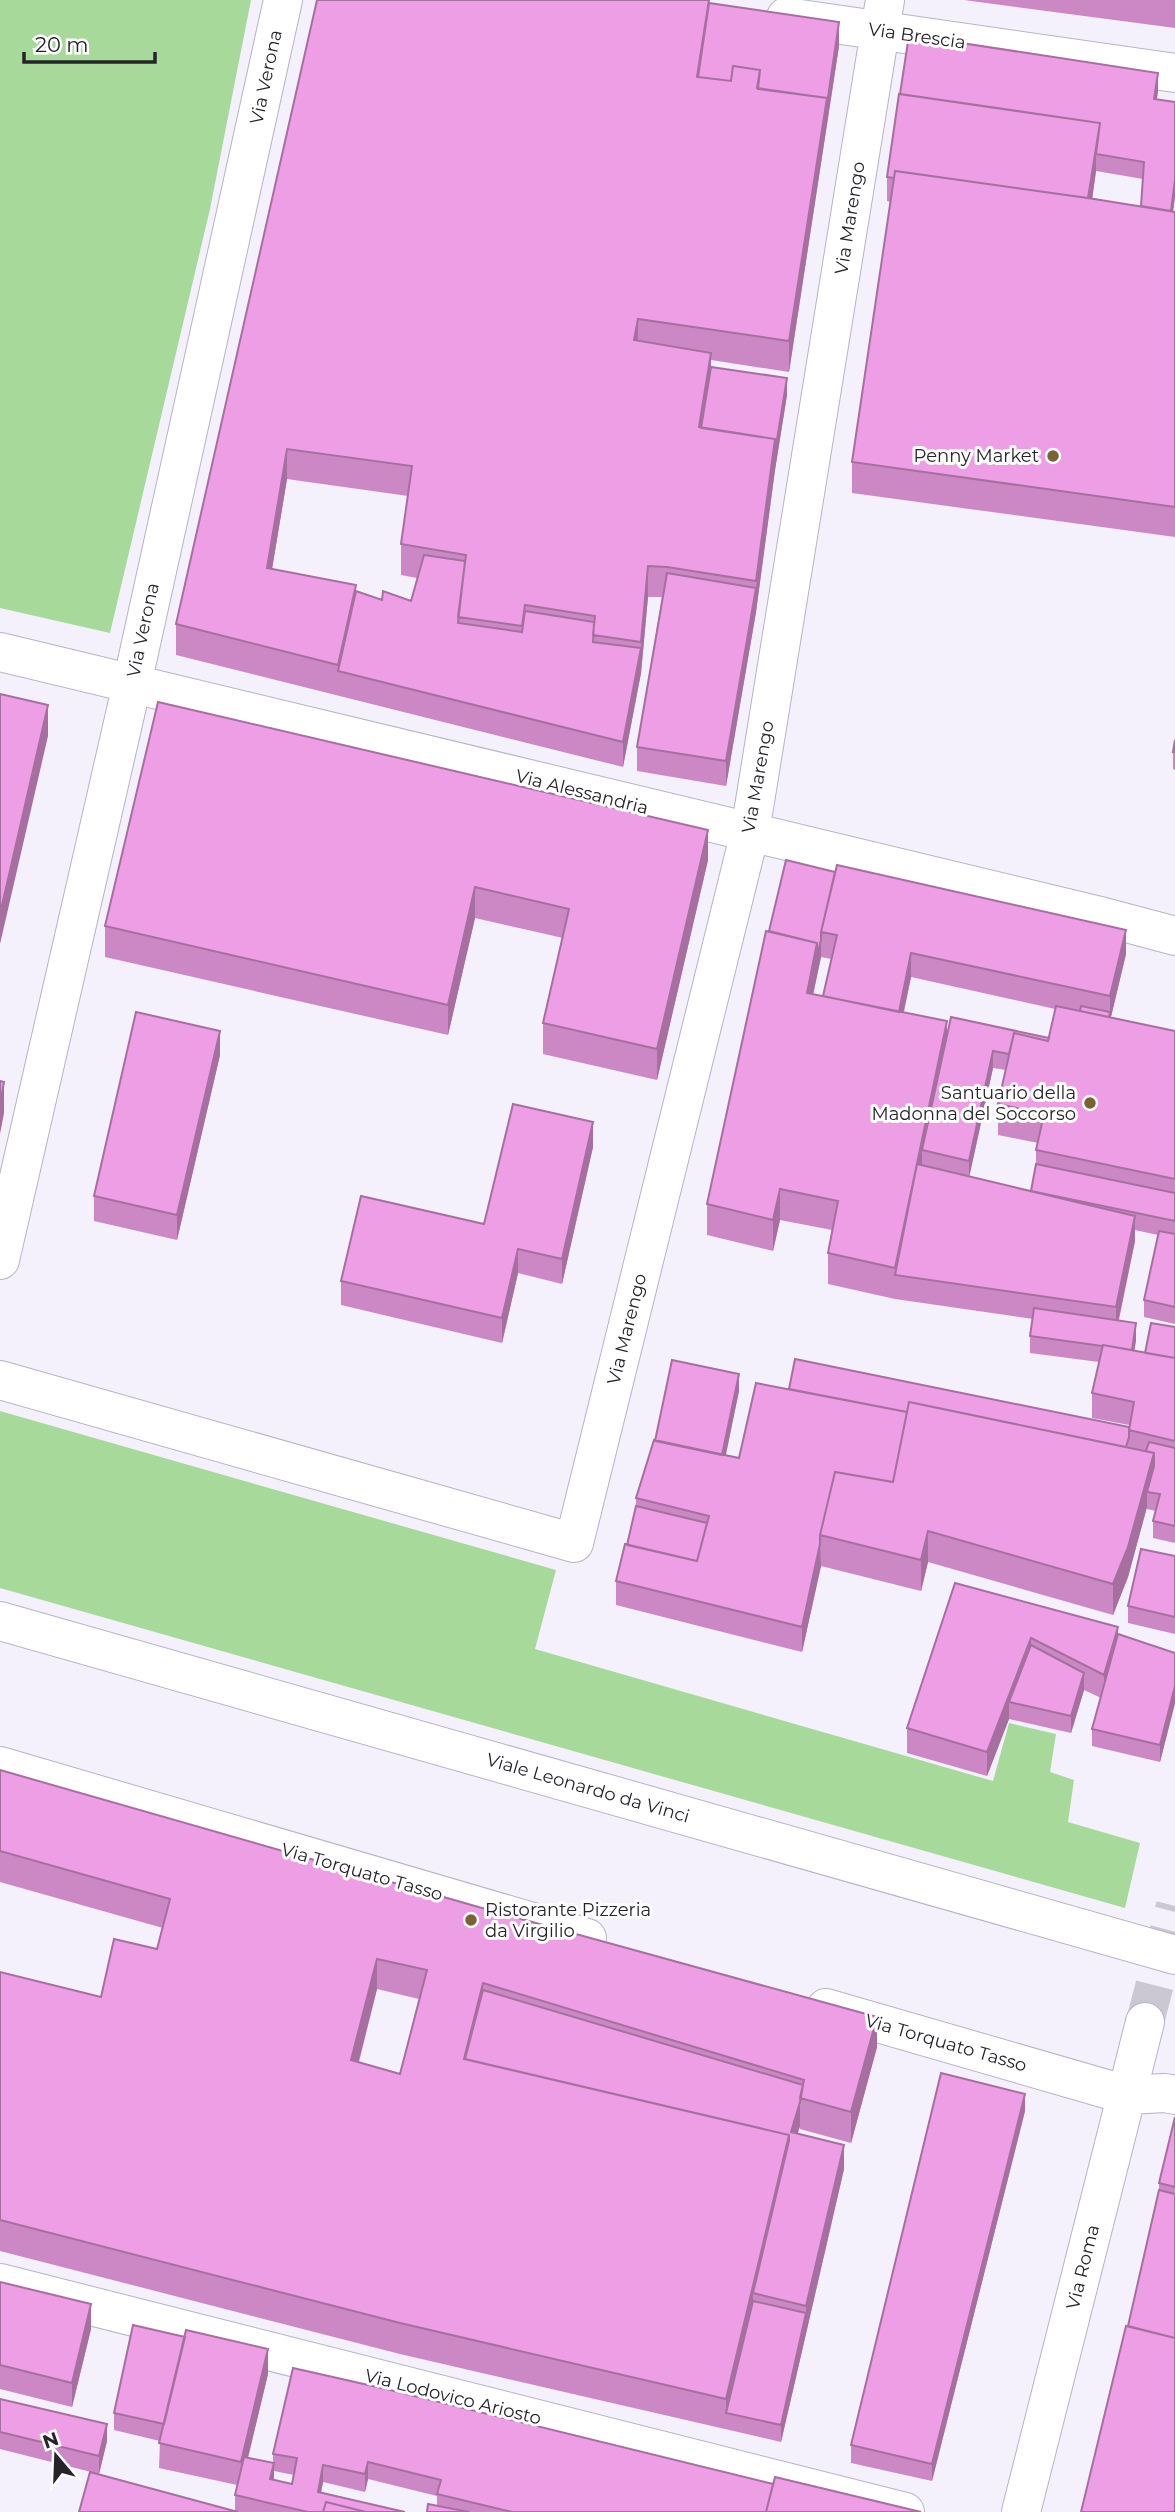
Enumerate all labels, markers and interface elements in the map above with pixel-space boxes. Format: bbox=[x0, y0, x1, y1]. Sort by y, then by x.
street label: Via Brescia bbox=[867, 18, 967, 54]
scale bar bbox=[24, 21, 156, 65]
street label: Via Verona bbox=[245, 28, 287, 126]
text: 20 m bbox=[35, 32, 89, 57]
street label: Via Marengo bbox=[830, 160, 870, 276]
place label: Penny Market bbox=[914, 445, 1039, 467]
marker: Penny Market bbox=[1045, 448, 1061, 464]
street label: Via Verona bbox=[122, 581, 164, 679]
street label: Via Marengo bbox=[737, 719, 779, 835]
street label: Via Alessandria bbox=[513, 765, 651, 819]
place label: Santuario della Madonna del Soccorso bbox=[872, 1082, 1076, 1125]
marker: Santuario della Madonna del Soccorso bbox=[1082, 1095, 1098, 1111]
street label: Via Marengo bbox=[603, 1271, 651, 1387]
street label: Viale Leonardo da Vinci bbox=[484, 1748, 692, 1828]
street label: Via Torquato Tasso bbox=[279, 1838, 445, 1906]
place label: Ristorante Pizzeria da Virgilio bbox=[485, 1899, 651, 1942]
marker: Ristorante Pizzeria da Virgilio bbox=[463, 1912, 479, 1928]
street label: Via Torquato Tasso bbox=[863, 2009, 1029, 2077]
street label: Via Roma bbox=[1062, 2222, 1104, 2312]
street label: Via Lodovico Ariosto bbox=[362, 2364, 544, 2430]
north arrow bbox=[21, 2421, 91, 2491]
text: N bbox=[40, 2427, 62, 2454]

